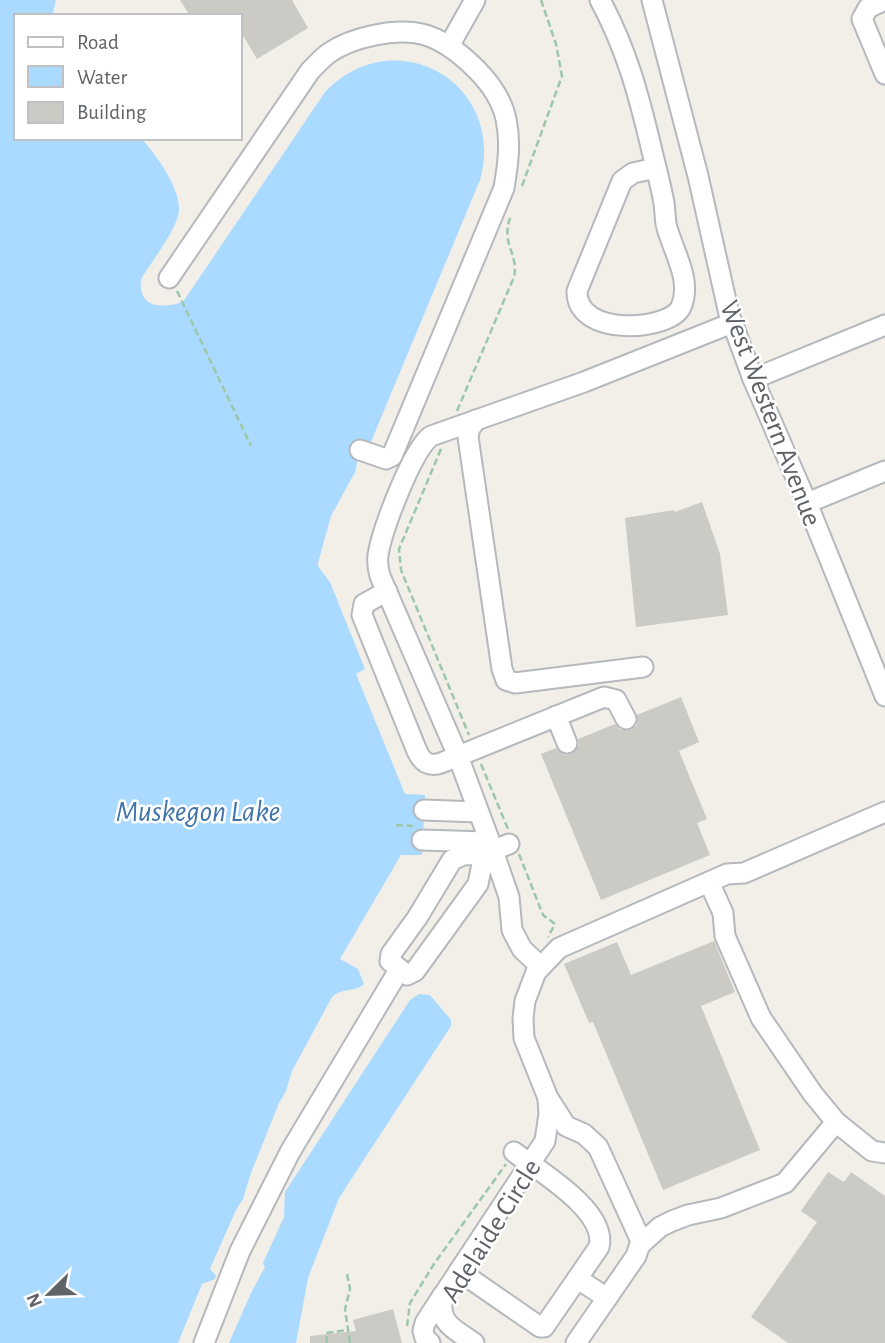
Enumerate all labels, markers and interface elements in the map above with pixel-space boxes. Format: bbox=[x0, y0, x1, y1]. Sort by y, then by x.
legend bbox=[14, 14, 242, 140]
text: Road bbox=[77, 32, 119, 53]
text: Water bbox=[77, 67, 127, 88]
text: Building bbox=[77, 102, 147, 123]
street label: West Western Avenue bbox=[714, 297, 826, 530]
water label: Muskegon Lake bbox=[116, 797, 280, 827]
street label: Adelaide Circle bbox=[437, 1155, 547, 1307]
north arrow bbox=[14, 1259, 84, 1329]
text: N bbox=[23, 1290, 46, 1310]

